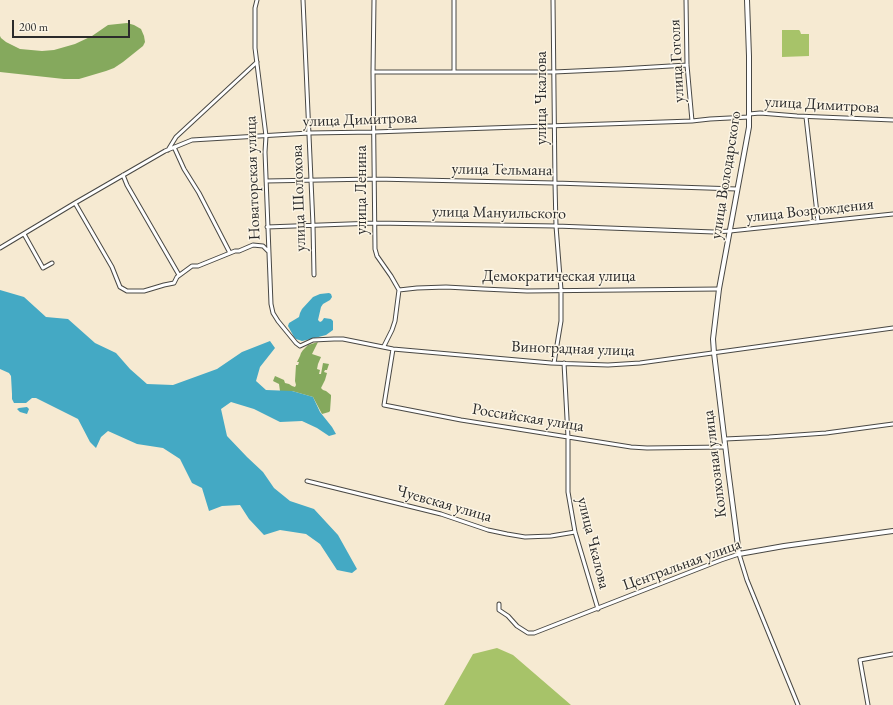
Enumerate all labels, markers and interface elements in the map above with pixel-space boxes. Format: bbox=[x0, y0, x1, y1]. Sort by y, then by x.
scale bar bbox=[14, 12, 132, 38]
text: 200 m bbox=[19, 19, 48, 35]
street label: улица Гоголя bbox=[665, 19, 689, 103]
street label: улица Чкалова bbox=[532, 51, 552, 145]
street label: улица Димитрова bbox=[764, 92, 880, 118]
street label: улица Димитрова bbox=[302, 108, 418, 132]
street label: улица Володарского bbox=[706, 109, 746, 241]
street label: Новаторская улица bbox=[241, 115, 265, 241]
street label: улица Шолохова bbox=[288, 144, 310, 252]
street label: улица Ленина bbox=[352, 145, 372, 235]
street label: улица Тельмана bbox=[451, 160, 553, 180]
street label: улица Возрождения bbox=[745, 195, 875, 227]
street label: улица Мануильского bbox=[432, 202, 566, 224]
street label: Демократическая улица bbox=[482, 267, 636, 287]
street label: Виноградная улица bbox=[511, 337, 635, 361]
street label: Российская улица bbox=[471, 400, 585, 436]
street label: Колхозная улица bbox=[699, 409, 731, 519]
street label: Чуевская улица bbox=[394, 481, 494, 527]
street label: улица Чкалова bbox=[572, 495, 614, 591]
street label: Центральная улица bbox=[620, 535, 744, 595]

